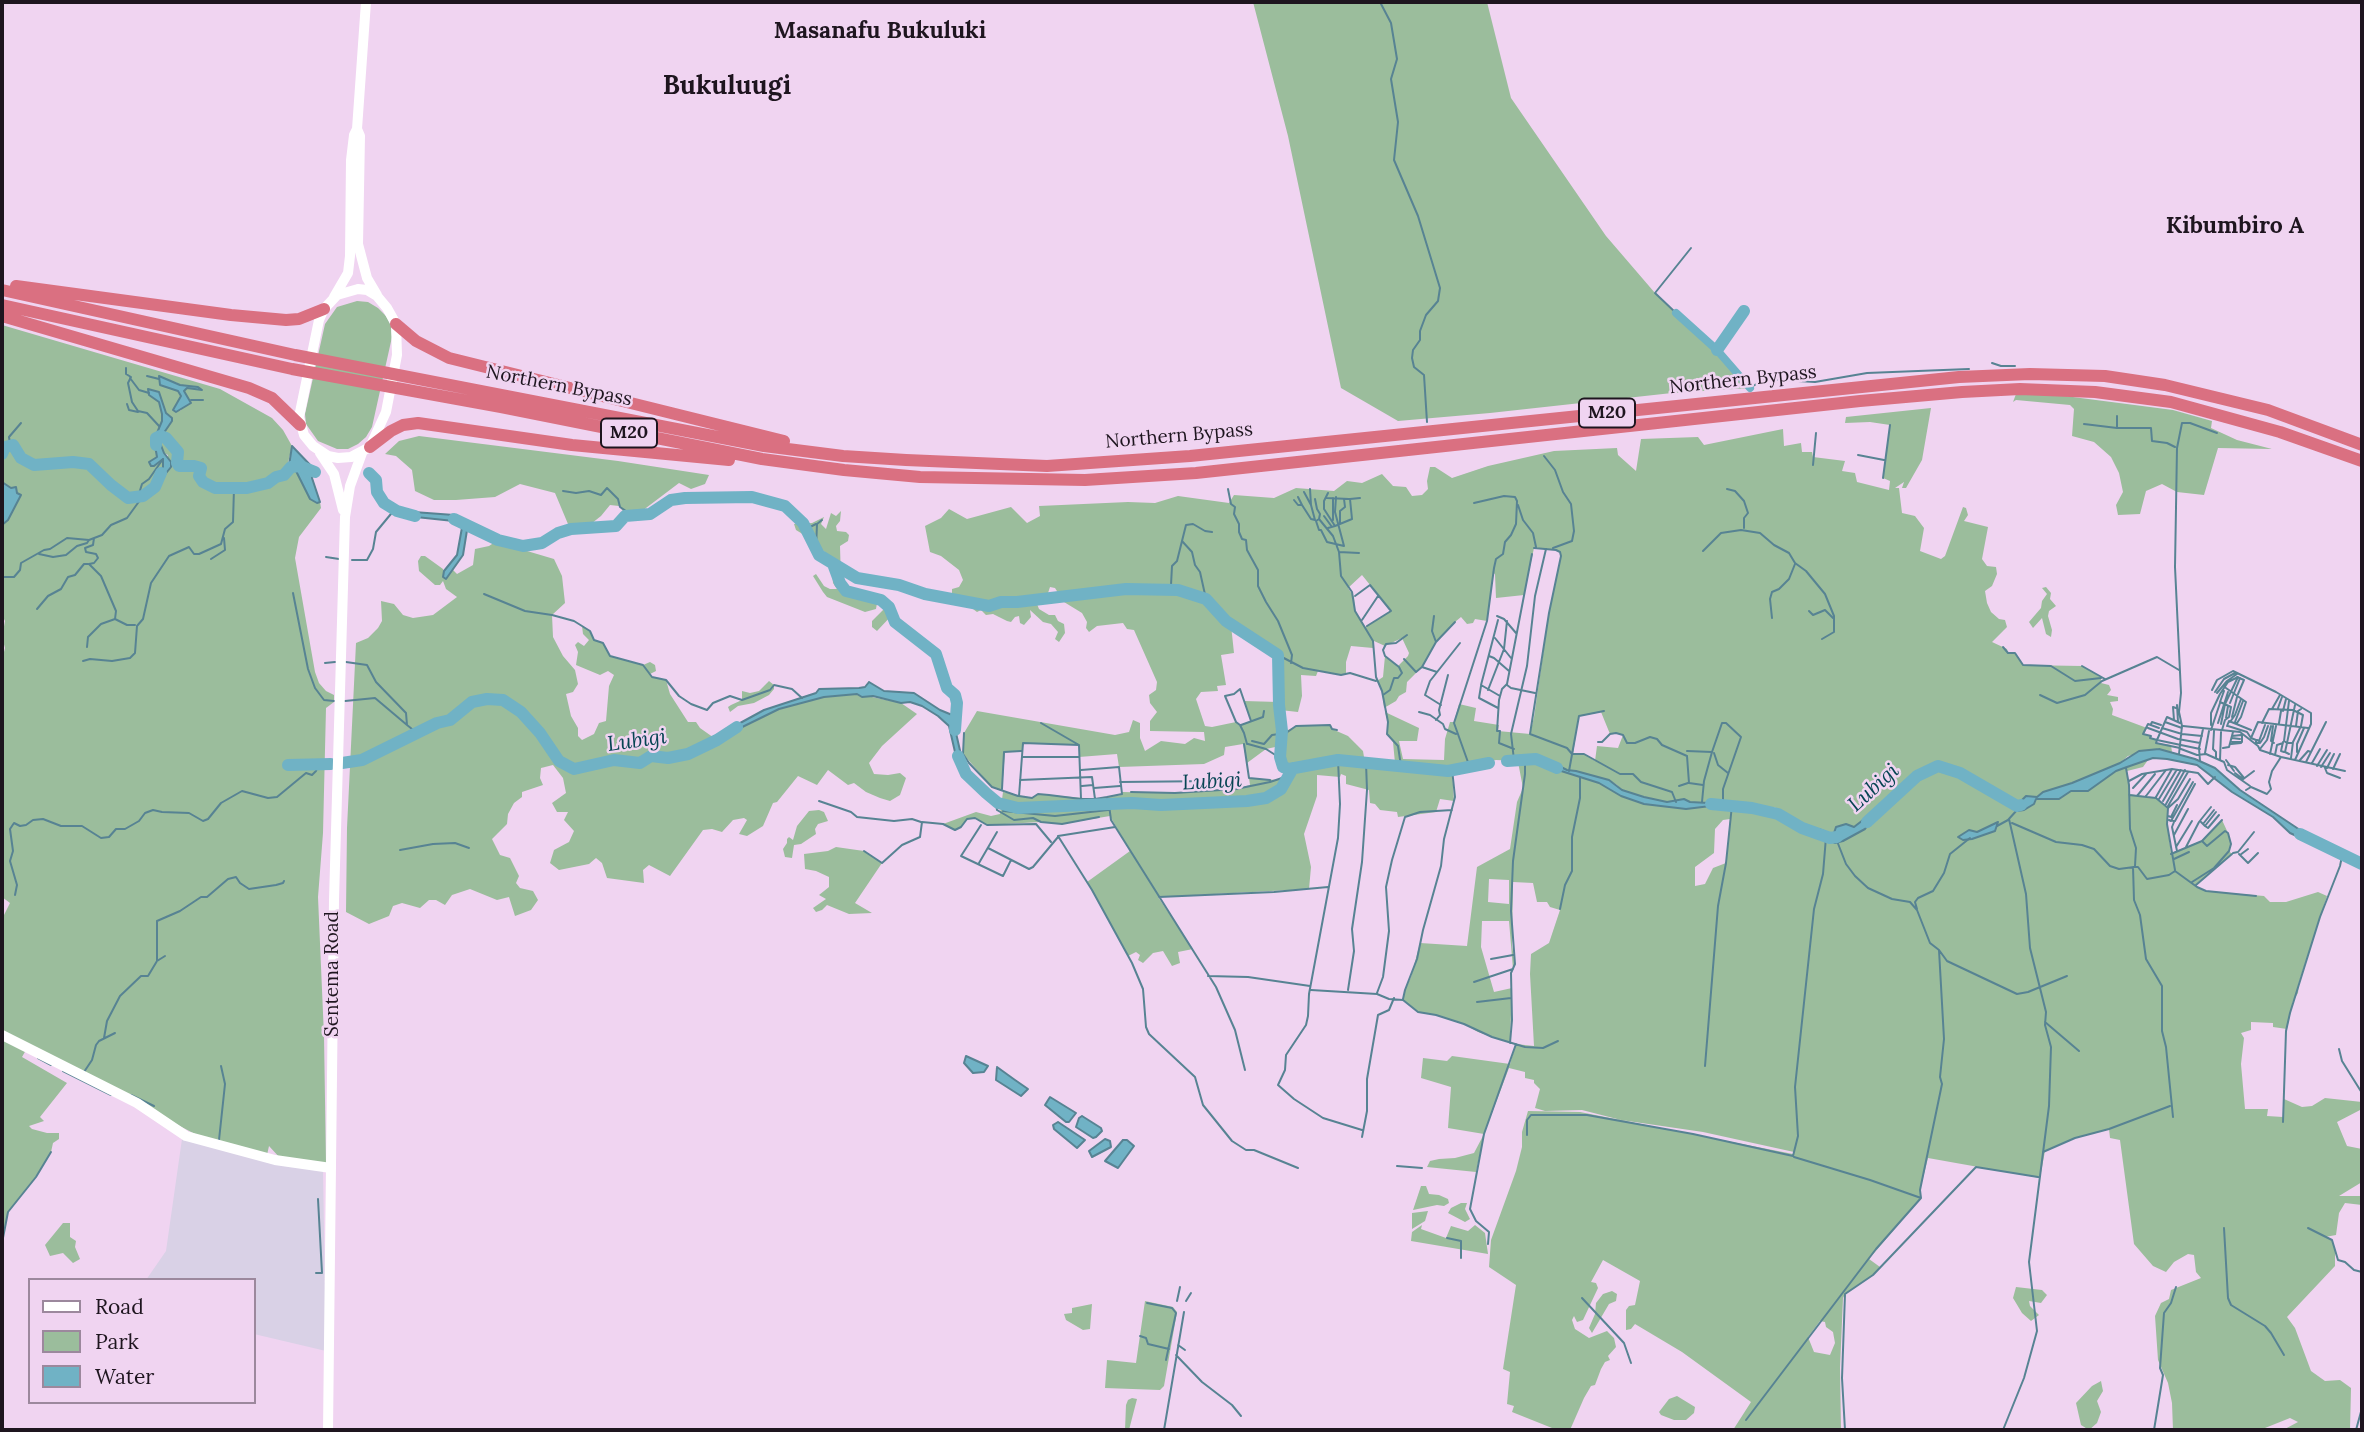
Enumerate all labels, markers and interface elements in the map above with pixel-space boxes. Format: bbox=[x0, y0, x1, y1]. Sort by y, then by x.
district label: Masanafu Bukuluki bbox=[774, 17, 986, 45]
district label: Bukuluugi bbox=[663, 71, 791, 103]
district label: Kibumbiro A bbox=[2166, 212, 2304, 240]
street label: Northern Bypass bbox=[484, 361, 634, 411]
street label: Northern Bypass bbox=[1668, 361, 1818, 399]
road number: M20 bbox=[1579, 398, 1635, 428]
road number: M20 bbox=[601, 418, 657, 447]
street label: Northern Bypass bbox=[1104, 418, 1254, 454]
water label: Lubigi bbox=[606, 724, 668, 758]
water label: Lubigi bbox=[1843, 759, 1905, 817]
water label: Lubigi bbox=[1182, 768, 1242, 796]
street label: Sentema Road bbox=[322, 911, 344, 1037]
legend bbox=[28, 1278, 256, 1404]
text: Road bbox=[95, 1293, 144, 1320]
text: Park bbox=[95, 1328, 139, 1355]
text: Water bbox=[95, 1363, 154, 1390]

